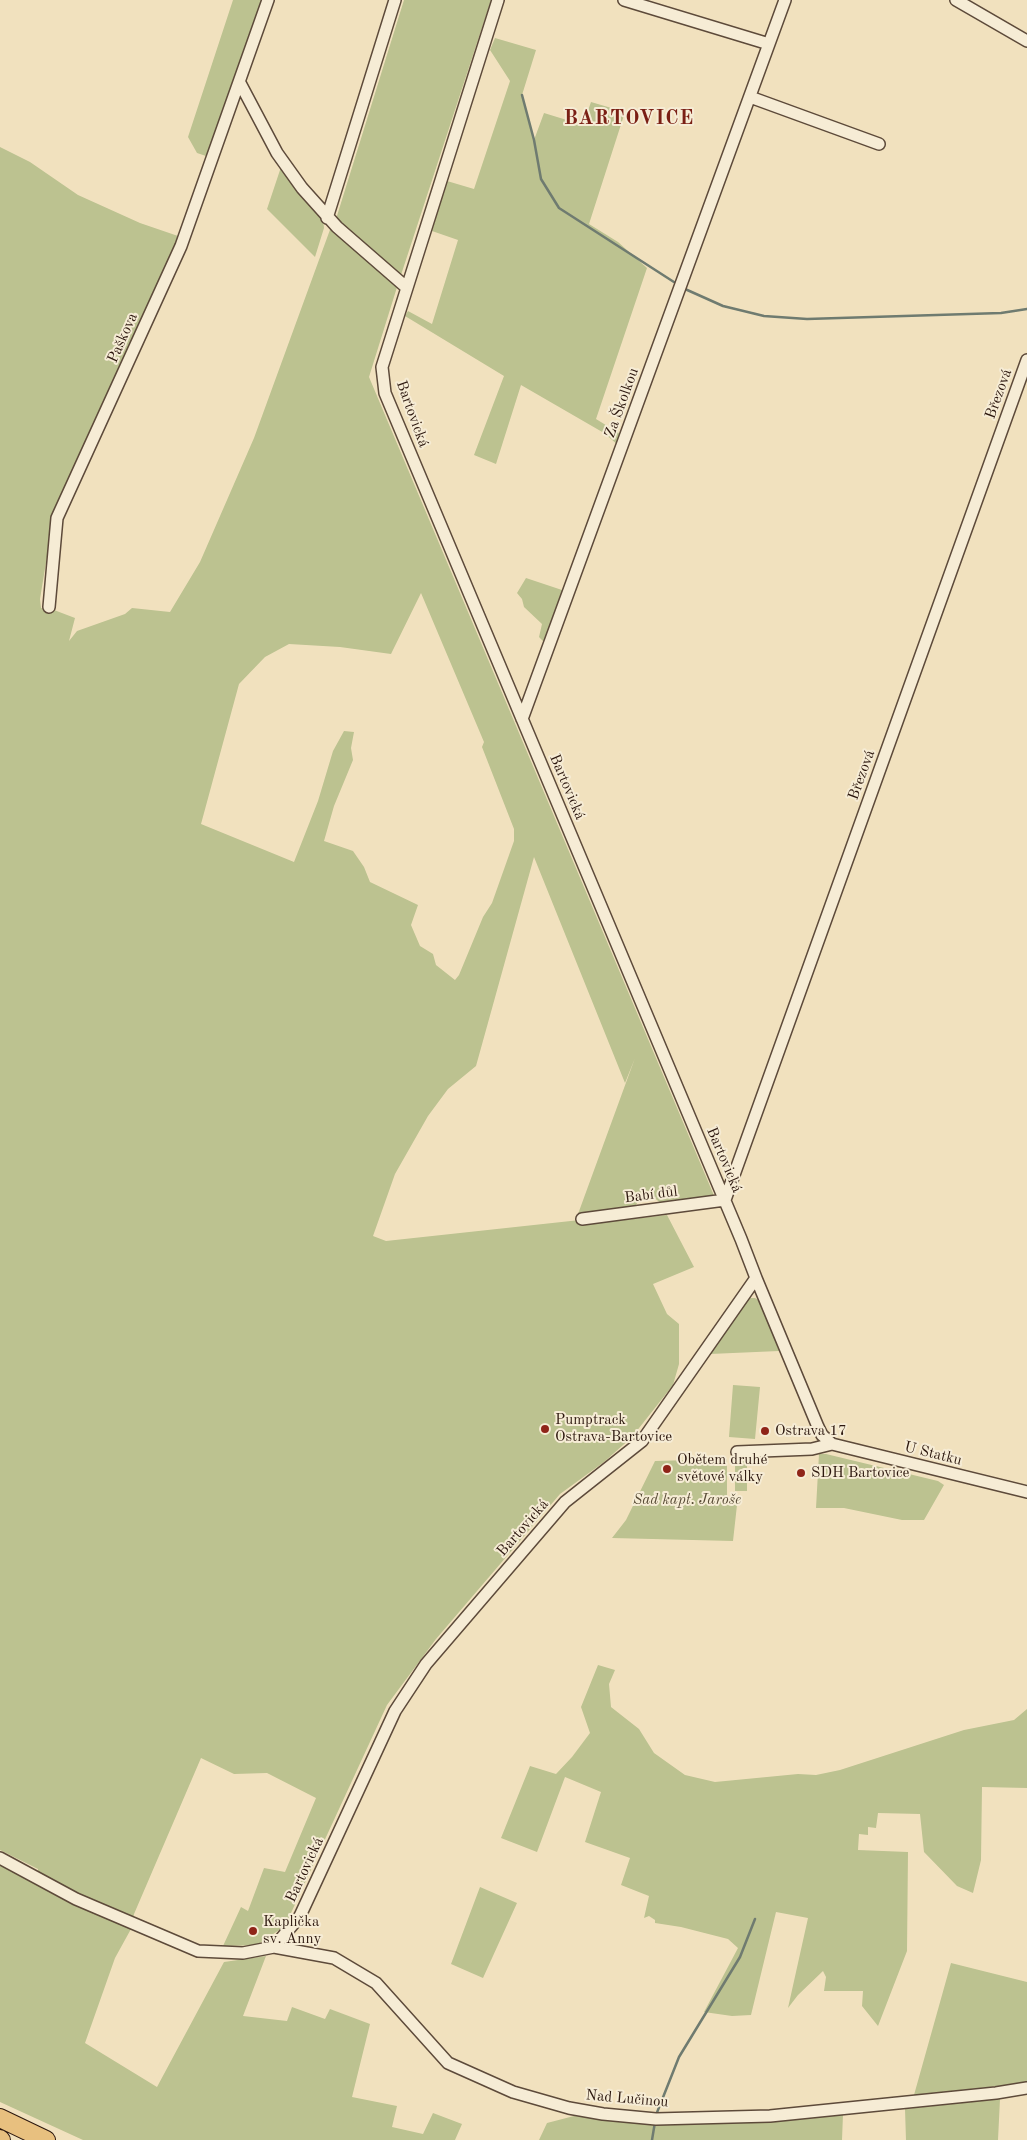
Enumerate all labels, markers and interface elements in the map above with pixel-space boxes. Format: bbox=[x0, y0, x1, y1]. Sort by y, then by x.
district label: BARTOVICE bbox=[563, 107, 695, 131]
street label: Paškova bbox=[104, 310, 142, 366]
street label: Za Školkou bbox=[601, 366, 643, 440]
street label: Březová bbox=[982, 367, 1016, 421]
street label: Bartovická bbox=[392, 378, 432, 450]
street label: Březová bbox=[845, 748, 879, 802]
street label: Bartovická bbox=[545, 751, 589, 823]
street label: Bartovická bbox=[702, 1124, 746, 1196]
street label: Babí důl bbox=[623, 1183, 679, 1207]
place label: Pumptrack Ostrava-Bartovice bbox=[555, 1411, 672, 1446]
place label: Ostrava 17 bbox=[775, 1422, 847, 1440]
marker: Pumptrack Ostrava-Bartovice bbox=[539, 1423, 551, 1435]
marker: Ostrava 17 bbox=[759, 1425, 771, 1437]
street label: U Statku bbox=[902, 1438, 964, 1470]
place label: Obětem druhé světové války bbox=[677, 1451, 767, 1486]
marker: Obětem druhé světové války bbox=[661, 1463, 673, 1475]
place label: SDH Bartovice bbox=[811, 1464, 909, 1482]
marker: SDH Bartovice bbox=[795, 1467, 807, 1479]
park label: Sad kapt. Jaroše bbox=[633, 1491, 741, 1509]
street label: Bartovická bbox=[493, 1496, 553, 1560]
street label: Bartovická bbox=[282, 1835, 328, 1905]
place label: Kaplička sv. Anny bbox=[263, 1913, 321, 1948]
marker: Kaplička sv. Anny bbox=[247, 1925, 259, 1937]
street label: Nad Lučinou bbox=[585, 2086, 669, 2112]

